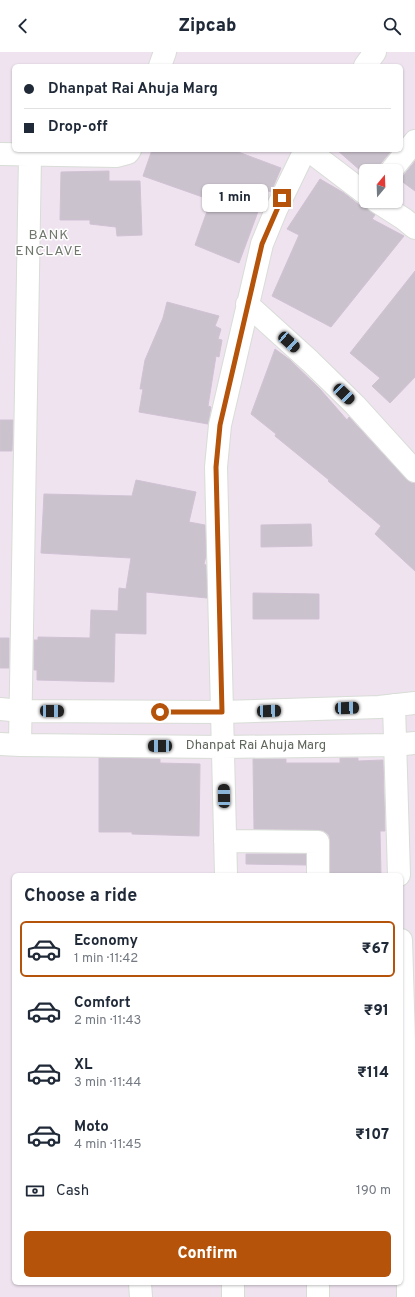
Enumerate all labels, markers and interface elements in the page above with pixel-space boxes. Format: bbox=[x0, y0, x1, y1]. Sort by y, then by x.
icon: back bbox=[12, 15, 34, 37]
text: Zipcab bbox=[179, 15, 236, 38]
icon: search bbox=[381, 15, 403, 37]
text: Dhanpat Rai Ahuja Marg bbox=[48, 80, 218, 99]
text: Drop-off bbox=[48, 118, 108, 137]
north arrow bbox=[359, 164, 403, 208]
map controls bbox=[359, 164, 403, 208]
callout: 1 min bbox=[202, 184, 268, 212]
route end bbox=[273, 189, 291, 207]
text: 1 min bbox=[219, 190, 251, 206]
district label: BANK ENCLAVE bbox=[15, 227, 83, 260]
car bbox=[276, 330, 302, 354]
car bbox=[331, 381, 357, 407]
car bbox=[335, 702, 359, 714]
route start bbox=[151, 703, 169, 721]
car bbox=[40, 705, 64, 717]
car bbox=[257, 705, 281, 717]
street label: Dhanpat Rai Ahuja Marg bbox=[186, 738, 326, 754]
car bbox=[148, 740, 172, 752]
car bbox=[218, 784, 230, 808]
text: Choose a ride bbox=[24, 885, 137, 908]
icon: car bbox=[26, 931, 62, 967]
text: Economy bbox=[74, 932, 138, 951]
text: ₹67 bbox=[362, 940, 389, 959]
text: 1 min · 11:42 bbox=[74, 951, 138, 967]
icon: car bbox=[26, 993, 62, 1029]
text: Comfort bbox=[74, 994, 131, 1013]
text: ₹91 bbox=[364, 1002, 389, 1021]
text: 2 min · 11:43 bbox=[74, 1013, 141, 1029]
icon: car bbox=[26, 1055, 62, 1091]
text: XL bbox=[74, 1056, 92, 1075]
text: ₹114 bbox=[357, 1064, 389, 1083]
text: 3 min · 11:44 bbox=[74, 1075, 141, 1091]
icon: car bbox=[26, 1117, 62, 1153]
text: Moto bbox=[74, 1118, 109, 1137]
text: ₹107 bbox=[355, 1126, 389, 1145]
text: 4 min · 11:45 bbox=[74, 1137, 142, 1153]
icon: cash bbox=[24, 1180, 46, 1202]
text: Cash bbox=[56, 1182, 89, 1201]
text: 190 m bbox=[356, 1183, 391, 1199]
button: Confirm bbox=[24, 1231, 391, 1277]

